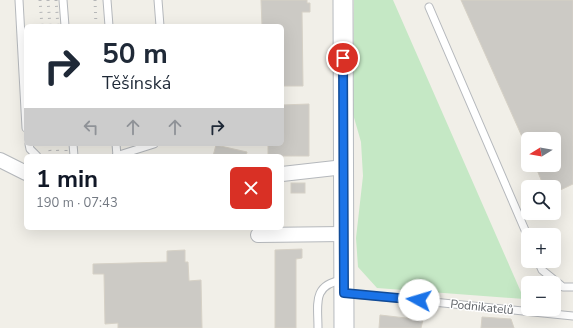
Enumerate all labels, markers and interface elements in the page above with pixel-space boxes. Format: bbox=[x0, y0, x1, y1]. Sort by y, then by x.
text: 50 m bbox=[102, 35, 168, 73]
icon: right bbox=[36, 40, 88, 92]
pin bbox=[326, 41, 360, 75]
icon: arrive bbox=[332, 47, 354, 69]
text: Těšínská bbox=[102, 71, 171, 95]
icon: left bbox=[80, 116, 102, 138]
icon: ahead bbox=[122, 116, 144, 138]
icon: ahead bbox=[164, 116, 186, 138]
icon: right bbox=[206, 116, 228, 138]
north arrow bbox=[521, 132, 561, 172]
map controls bbox=[521, 132, 561, 316]
text: 1 min bbox=[36, 163, 98, 195]
button: close bbox=[230, 167, 272, 209]
button: search bbox=[521, 180, 561, 220]
text: 190 m · 07:43 bbox=[36, 194, 118, 212]
button: + bbox=[521, 228, 561, 268]
button: − bbox=[521, 276, 561, 316]
position arrow bbox=[398, 279, 440, 321]
street label: Podnikatelů bbox=[449, 296, 515, 318]

